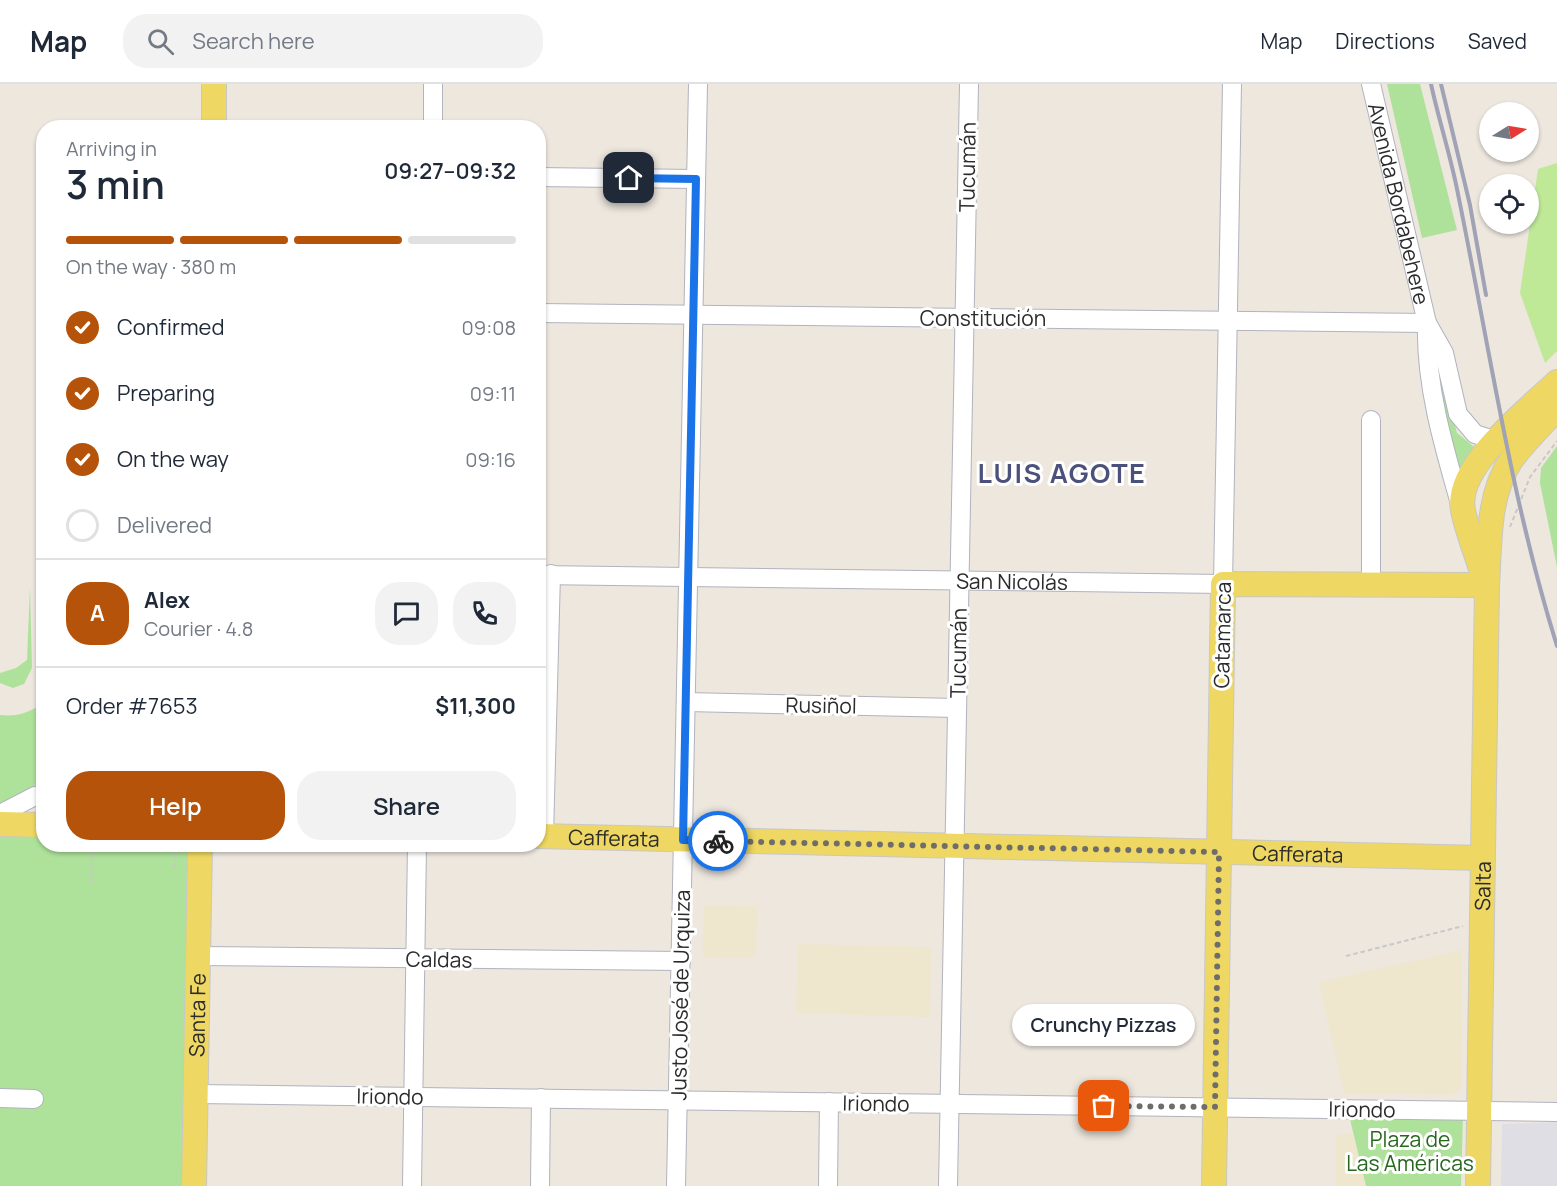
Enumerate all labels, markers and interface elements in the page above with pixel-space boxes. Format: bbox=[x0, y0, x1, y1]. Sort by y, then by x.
search box bbox=[123, 14, 543, 68]
text: Map bbox=[30, 22, 87, 60]
icon: search bbox=[144, 25, 177, 58]
text: Search here bbox=[192, 26, 315, 56]
text: Map bbox=[1261, 27, 1302, 55]
text: Directions bbox=[1335, 27, 1435, 55]
text: Saved bbox=[1468, 27, 1527, 55]
street label: Avenida Bordabehere bbox=[1362, 100, 1436, 307]
north arrow bbox=[1479, 102, 1539, 162]
map controls bbox=[1479, 102, 1539, 234]
street label: Tucumán bbox=[952, 122, 982, 212]
text: Arriving in bbox=[66, 135, 157, 162]
pin bbox=[603, 152, 654, 203]
text: 09:27–09:32 bbox=[384, 156, 516, 186]
text: 3 min bbox=[66, 157, 165, 211]
icon: home bbox=[612, 161, 645, 194]
button: locate bbox=[1479, 174, 1539, 234]
text: On the way · 380 m bbox=[66, 253, 236, 280]
street label: Constitución bbox=[920, 304, 1046, 332]
icon: check bbox=[66, 311, 99, 344]
text: Confirmed bbox=[117, 312, 225, 342]
text: 09:08 bbox=[462, 314, 516, 341]
icon: check bbox=[66, 377, 99, 410]
text: Preparing bbox=[117, 378, 215, 408]
text: 09:11 bbox=[470, 380, 516, 407]
icon: check bbox=[66, 443, 99, 476]
text: On the way bbox=[117, 444, 229, 474]
text: 09:16 bbox=[465, 446, 516, 473]
district label: LUIS AGOTE bbox=[978, 454, 1146, 491]
text: Delivered bbox=[117, 510, 212, 540]
street label: San Nicolás bbox=[956, 566, 1068, 596]
street label: Catamarca bbox=[1207, 581, 1237, 689]
button: chat bbox=[375, 582, 438, 645]
button: phone bbox=[453, 582, 516, 645]
text: Alex bbox=[144, 585, 190, 615]
text: A bbox=[90, 598, 105, 628]
street label: Tucumán bbox=[943, 608, 973, 698]
text: Courier · 4.8 bbox=[144, 615, 253, 642]
street label: Rusiñol bbox=[785, 690, 857, 720]
text: Order #7653 bbox=[66, 691, 198, 721]
text: $11,300 bbox=[435, 691, 516, 721]
button: Help bbox=[66, 771, 285, 840]
button: Share bbox=[297, 771, 516, 840]
courier bbox=[688, 811, 748, 871]
street label: Cafferata bbox=[568, 823, 660, 853]
icon: bike bbox=[702, 825, 735, 858]
street label: Cafferata bbox=[1252, 839, 1344, 869]
street label: Salta bbox=[1468, 861, 1497, 911]
street label: Justo José de Urquiza bbox=[664, 889, 696, 1101]
street label: Caldas bbox=[405, 944, 473, 974]
street label: Santa Fe bbox=[182, 973, 212, 1057]
callout: Crunchy Pizzas bbox=[1012, 1004, 1196, 1046]
text: Crunchy Pizzas bbox=[1030, 1011, 1177, 1038]
pin bbox=[1078, 1080, 1129, 1131]
street label: Iriondo bbox=[356, 1081, 424, 1111]
street label: Iriondo bbox=[842, 1088, 910, 1118]
icon: bag bbox=[1087, 1089, 1120, 1122]
street label: Iriondo bbox=[1328, 1094, 1396, 1124]
park label: Plaza de Las Américas bbox=[1346, 1125, 1474, 1177]

